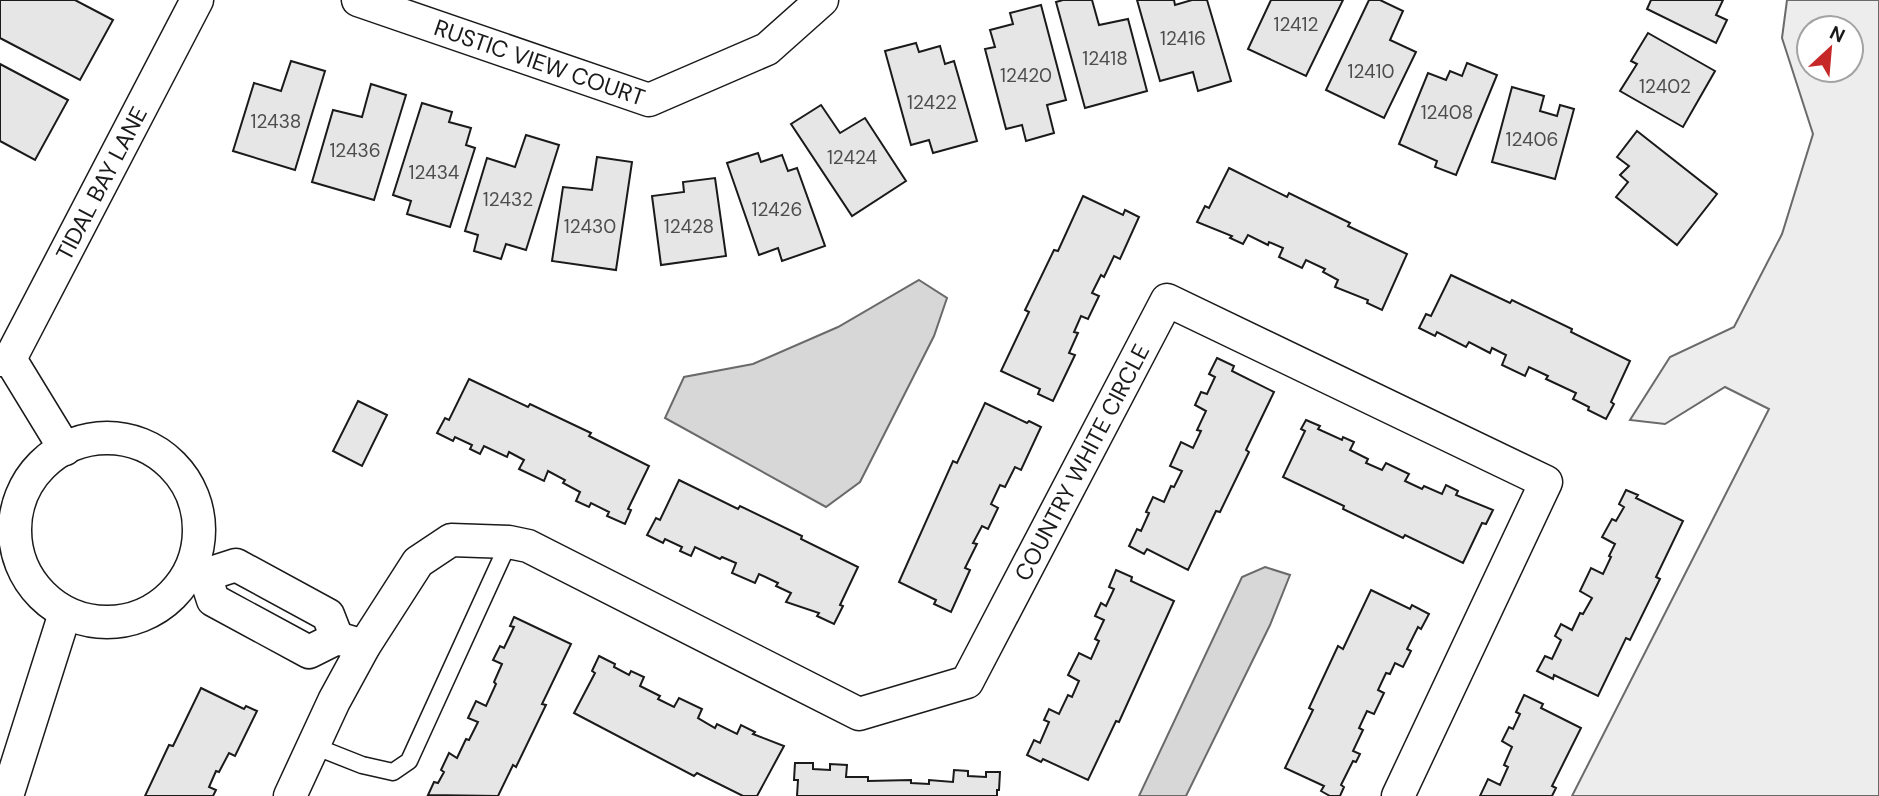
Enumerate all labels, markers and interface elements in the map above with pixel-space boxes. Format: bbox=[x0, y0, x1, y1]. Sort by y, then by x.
street label: RUSTIC VIEW COURT bbox=[430, 12, 649, 112]
house number: 12412 bbox=[1274, 12, 1319, 37]
north arrow bbox=[1795, 14, 1865, 84]
text: N bbox=[1826, 20, 1849, 48]
house number: 12416 bbox=[1160, 26, 1206, 51]
house number: 12418 bbox=[1082, 46, 1128, 71]
house number: 12410 bbox=[1347, 59, 1395, 84]
house number: 12420 bbox=[1000, 63, 1052, 88]
house number: 12402 bbox=[1639, 74, 1691, 99]
house number: 12422 bbox=[907, 90, 957, 115]
house number: 12408 bbox=[1421, 100, 1473, 125]
street label: TIDAL BAY LANE bbox=[49, 101, 154, 266]
house number: 12438 bbox=[251, 109, 301, 134]
house number: 12406 bbox=[1505, 127, 1559, 152]
house number: 12436 bbox=[329, 138, 381, 163]
house number: 12424 bbox=[827, 145, 877, 170]
house number: 12434 bbox=[409, 160, 459, 185]
house number: 12432 bbox=[483, 187, 533, 212]
house number: 12426 bbox=[752, 197, 802, 222]
house number: 12430 bbox=[564, 214, 616, 239]
house number: 12428 bbox=[664, 214, 714, 239]
street label: COUNTRY WHITE CIRCLE bbox=[1008, 339, 1156, 586]

